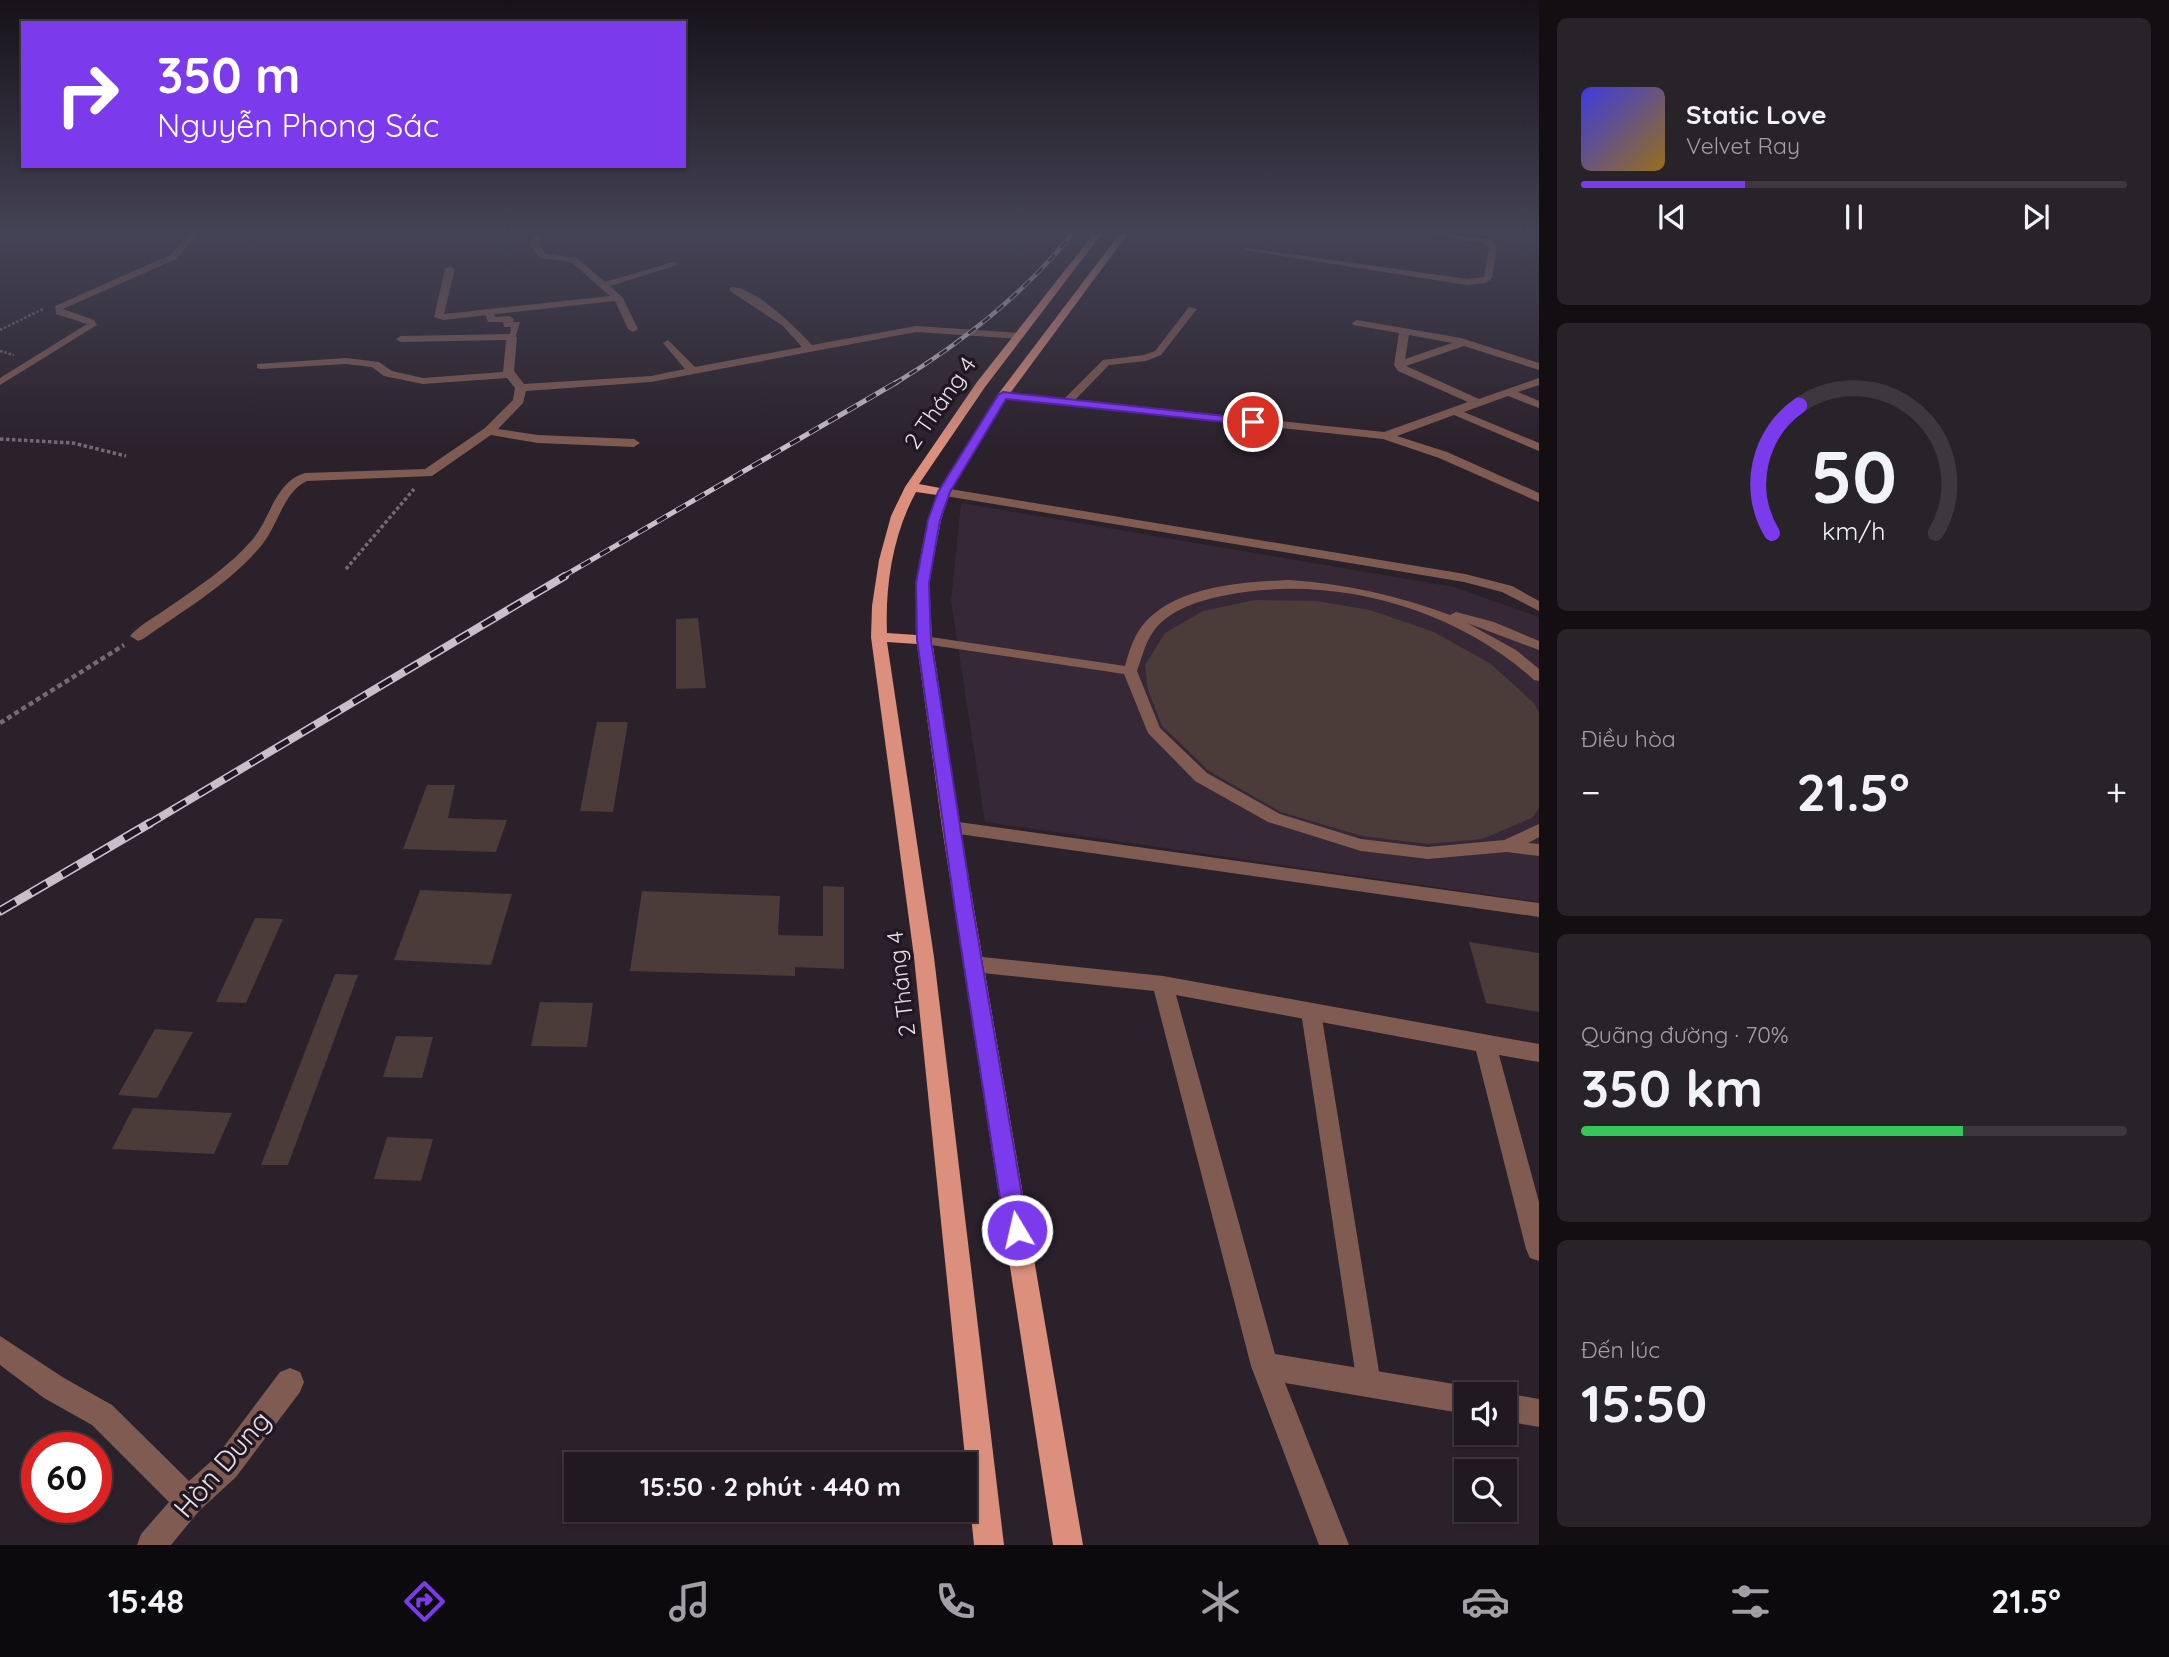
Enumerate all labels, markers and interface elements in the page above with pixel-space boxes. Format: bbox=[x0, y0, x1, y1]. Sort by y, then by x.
text: 350 m bbox=[157, 44, 301, 105]
icon: right bbox=[42, 49, 133, 140]
text: Static Love bbox=[1686, 98, 1827, 131]
text: Nguyễn Phong Sác bbox=[157, 105, 439, 145]
text: Velvet Ray bbox=[1686, 131, 1800, 160]
icon: previous bbox=[1653, 198, 1691, 236]
icon: pause bbox=[1835, 198, 1873, 236]
icon: next bbox=[2017, 198, 2055, 236]
street label: 2 Tháng 4 bbox=[897, 351, 982, 454]
pin bbox=[1223, 392, 1283, 452]
icon: arrive bbox=[1234, 403, 1272, 441]
text: 50 bbox=[1811, 431, 1897, 522]
text: km/h bbox=[1822, 515, 1886, 546]
text: Điều hòa bbox=[1581, 724, 1676, 753]
text: 21.5° bbox=[1797, 759, 1910, 824]
text: − bbox=[1581, 768, 1601, 816]
text: + bbox=[2106, 768, 2127, 816]
street label: 2 Tháng 4 bbox=[880, 930, 921, 1038]
text: Quãng đường · 70% bbox=[1581, 1020, 1789, 1049]
text: 350 km bbox=[1581, 1055, 1763, 1120]
position arrow bbox=[980, 1193, 1054, 1267]
text: Đến lúc bbox=[1581, 1335, 1660, 1364]
text: 15:50 bbox=[1581, 1370, 1707, 1435]
map controls bbox=[1454, 1382, 1517, 1522]
button: sound bbox=[1454, 1382, 1517, 1445]
street label: Hòn Dung bbox=[166, 1403, 278, 1524]
speed limit sign: 60 bbox=[21, 1432, 112, 1523]
button: search bbox=[1454, 1459, 1517, 1522]
text: 15:50 · 2 phút · 440 m bbox=[640, 1470, 901, 1503]
icon: directions bbox=[400, 1577, 449, 1626]
icon: music bbox=[665, 1577, 714, 1626]
icon: phone bbox=[931, 1577, 980, 1626]
icon: climate bbox=[1196, 1577, 1245, 1626]
icon: car bbox=[1461, 1577, 1510, 1626]
icon: filters bbox=[1726, 1577, 1775, 1626]
text: 15:48 bbox=[108, 1581, 184, 1621]
text: 21.5° bbox=[1991, 1581, 2061, 1621]

